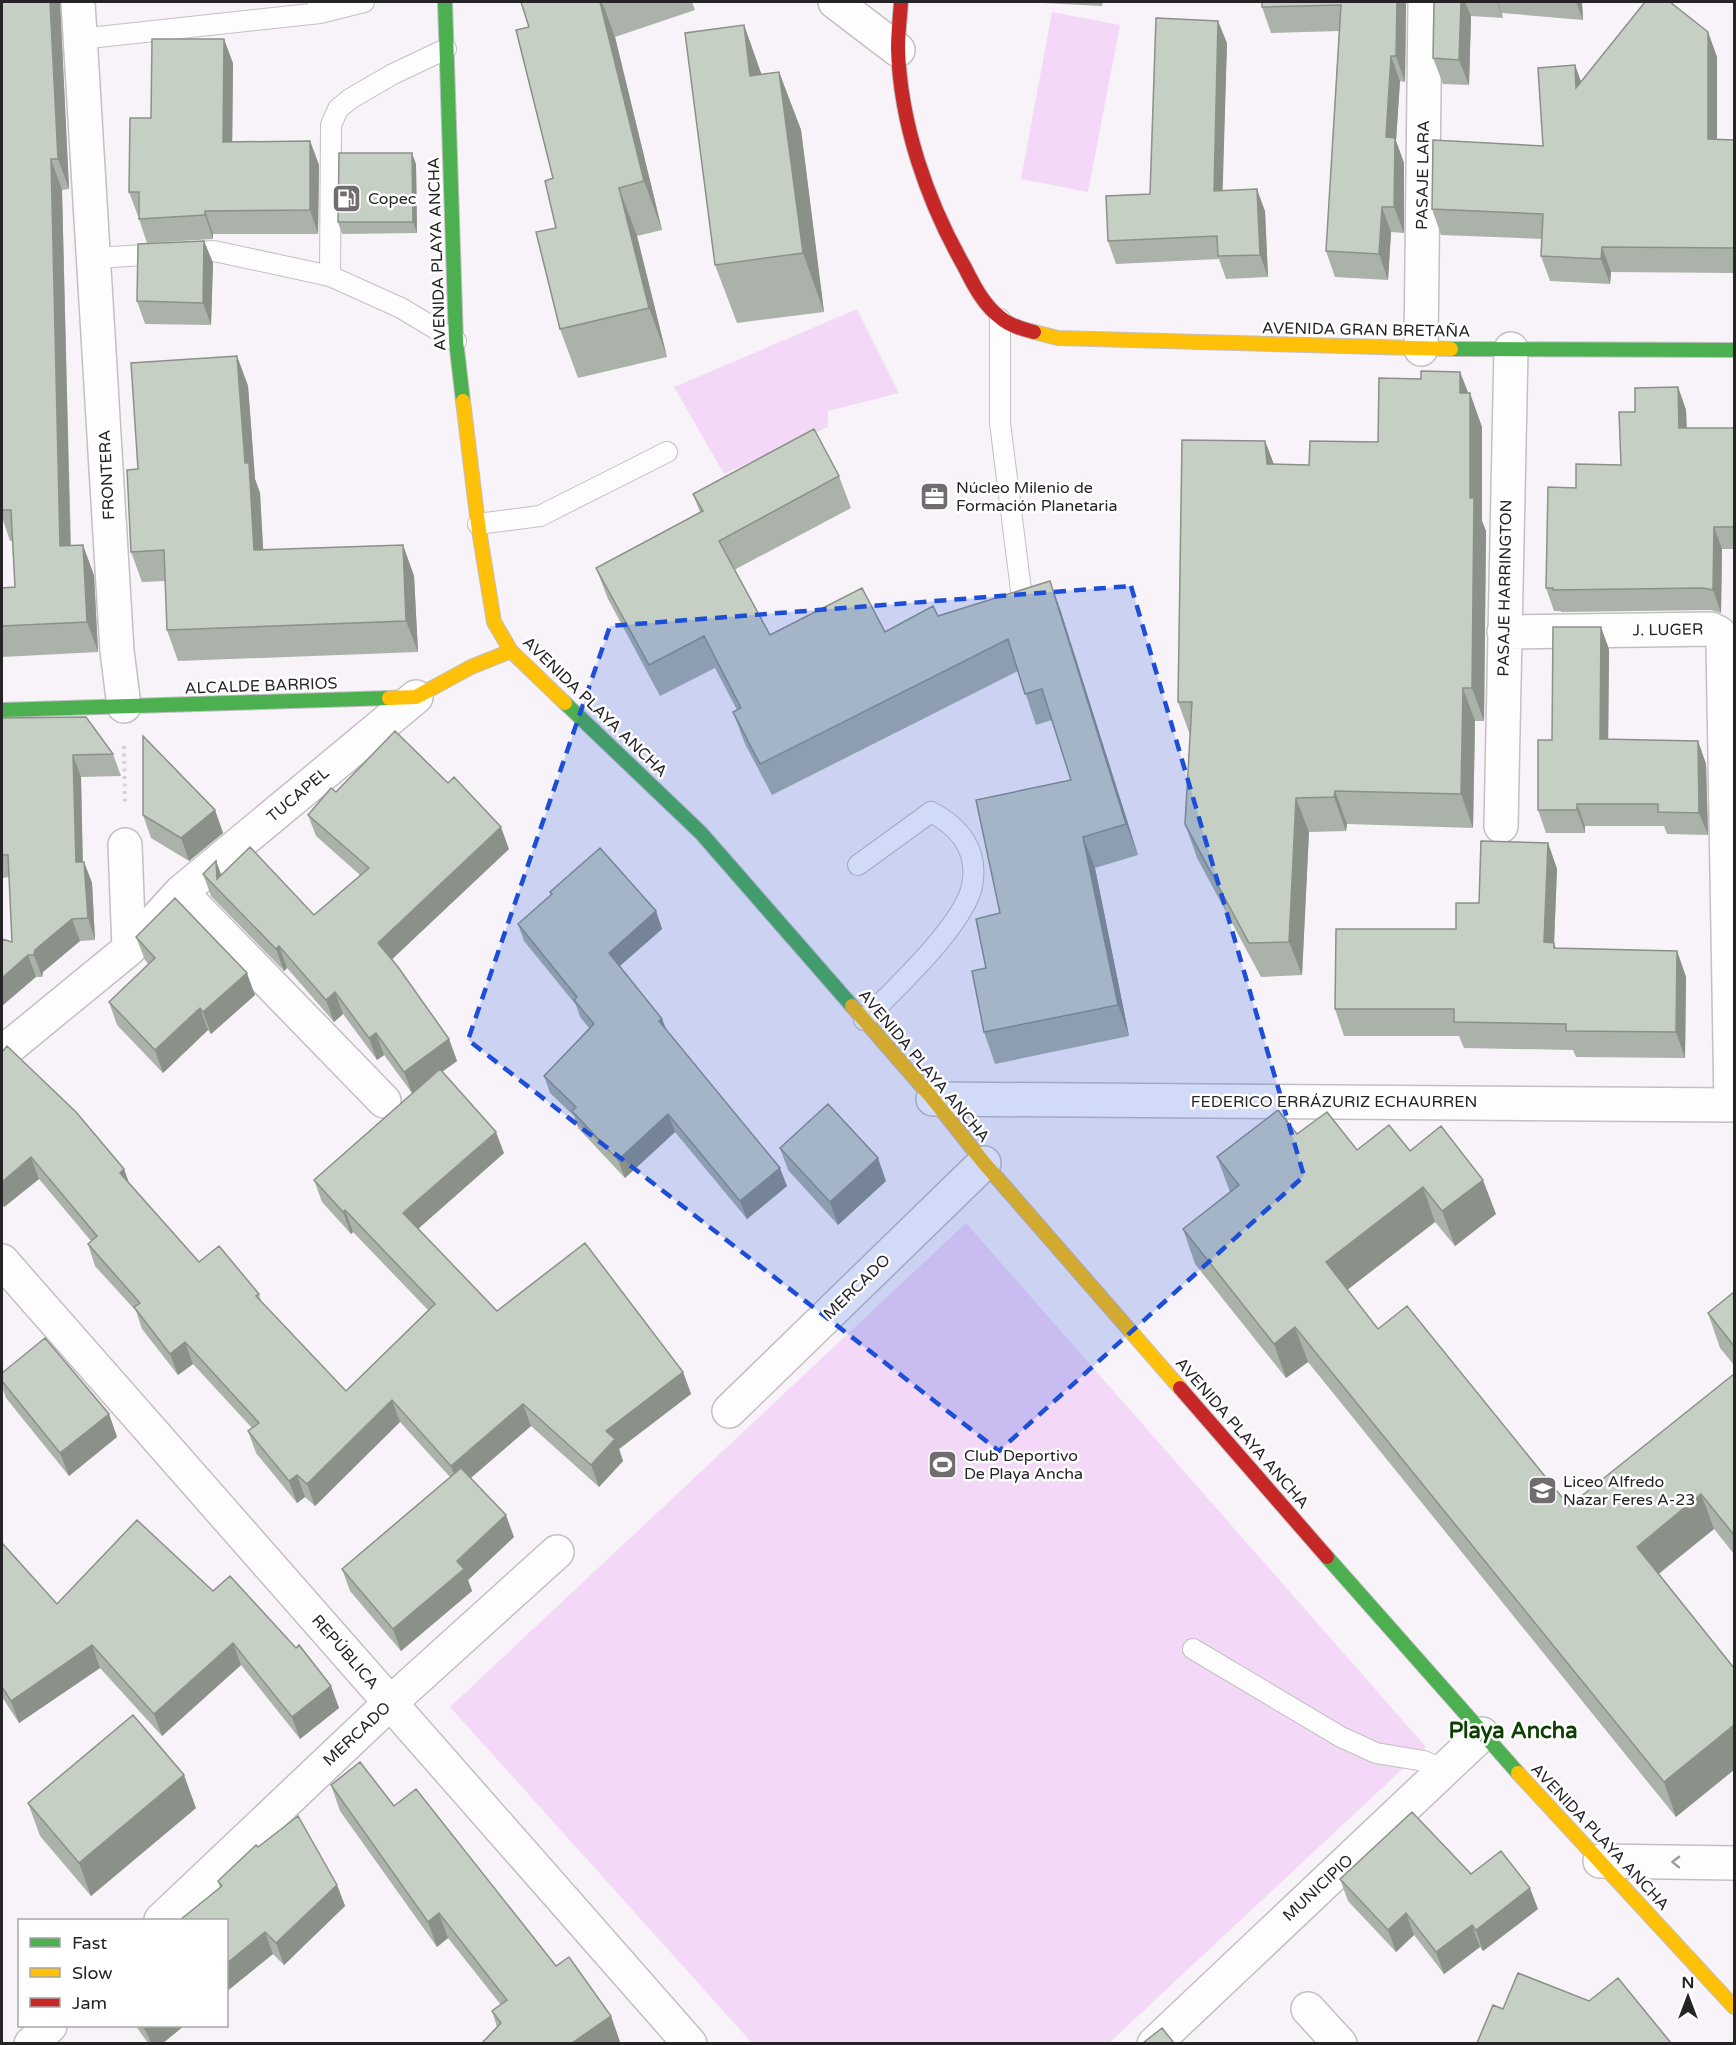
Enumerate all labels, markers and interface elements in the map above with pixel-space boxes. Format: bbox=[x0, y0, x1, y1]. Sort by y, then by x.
street label: PASAJE LARA bbox=[1412, 120, 1434, 230]
street label: AVENIDA PLAYA ANCHA bbox=[424, 157, 450, 351]
fuel station icon: Copec bbox=[331, 183, 363, 215]
place label: Copec bbox=[368, 189, 416, 209]
street label: AVENIDA GRAN BRETAÑA bbox=[1262, 318, 1470, 342]
street label: FRONTERA bbox=[95, 429, 119, 521]
place label: Núcleo Milenio de Formación Planetaria bbox=[956, 478, 1117, 516]
office icon: Núcleo Milenio de Formación Planetaria bbox=[919, 481, 951, 513]
street label: PASAJE HARRINGTON bbox=[1493, 499, 1517, 677]
street label: J. LUGER bbox=[1633, 619, 1703, 641]
street label: AVENIDA PLAYA ANCHA bbox=[518, 633, 672, 782]
street label: ALCALDE BARRIOS bbox=[184, 673, 338, 699]
street label: TUCAPEL bbox=[263, 763, 333, 827]
street label: AVENIDA PLAYA ANCHA bbox=[854, 985, 994, 1147]
street label: FEDERICO ERRÁZURIZ ECHAURREN bbox=[1191, 1092, 1477, 1112]
street label: MERCADO bbox=[819, 1250, 895, 1324]
street label: AVENIDA PLAYA ANCHA bbox=[1171, 1353, 1313, 1513]
place label: Club Deportivo De Playa Ancha bbox=[964, 1446, 1083, 1484]
sports icon: Club Deportivo De Playa Ancha bbox=[927, 1449, 959, 1481]
place label: Liceo Alfredo Nazar Feres A-23 bbox=[1563, 1472, 1695, 1510]
school or university icon: Liceo Alfredo Nazar Feres A-23 bbox=[1526, 1475, 1558, 1507]
street label: REPÚBLICA bbox=[307, 1611, 383, 1693]
street label: MERCADO bbox=[319, 1698, 395, 1770]
district label: Playa Ancha bbox=[1448, 1718, 1578, 1744]
street label: AVENIDA PLAYA ANCHA bbox=[1527, 1759, 1673, 1915]
street label: MUNICIPIO bbox=[1279, 1850, 1357, 1926]
one-way arrow bbox=[1672, 1856, 1681, 1868]
legend bbox=[18, 1919, 228, 2027]
text: Fast bbox=[72, 1932, 107, 1954]
text: Slow bbox=[72, 1962, 113, 1984]
north arrow bbox=[1658, 1967, 1718, 2027]
text: N bbox=[1682, 1973, 1694, 1993]
text: Jam bbox=[72, 1992, 107, 2014]

